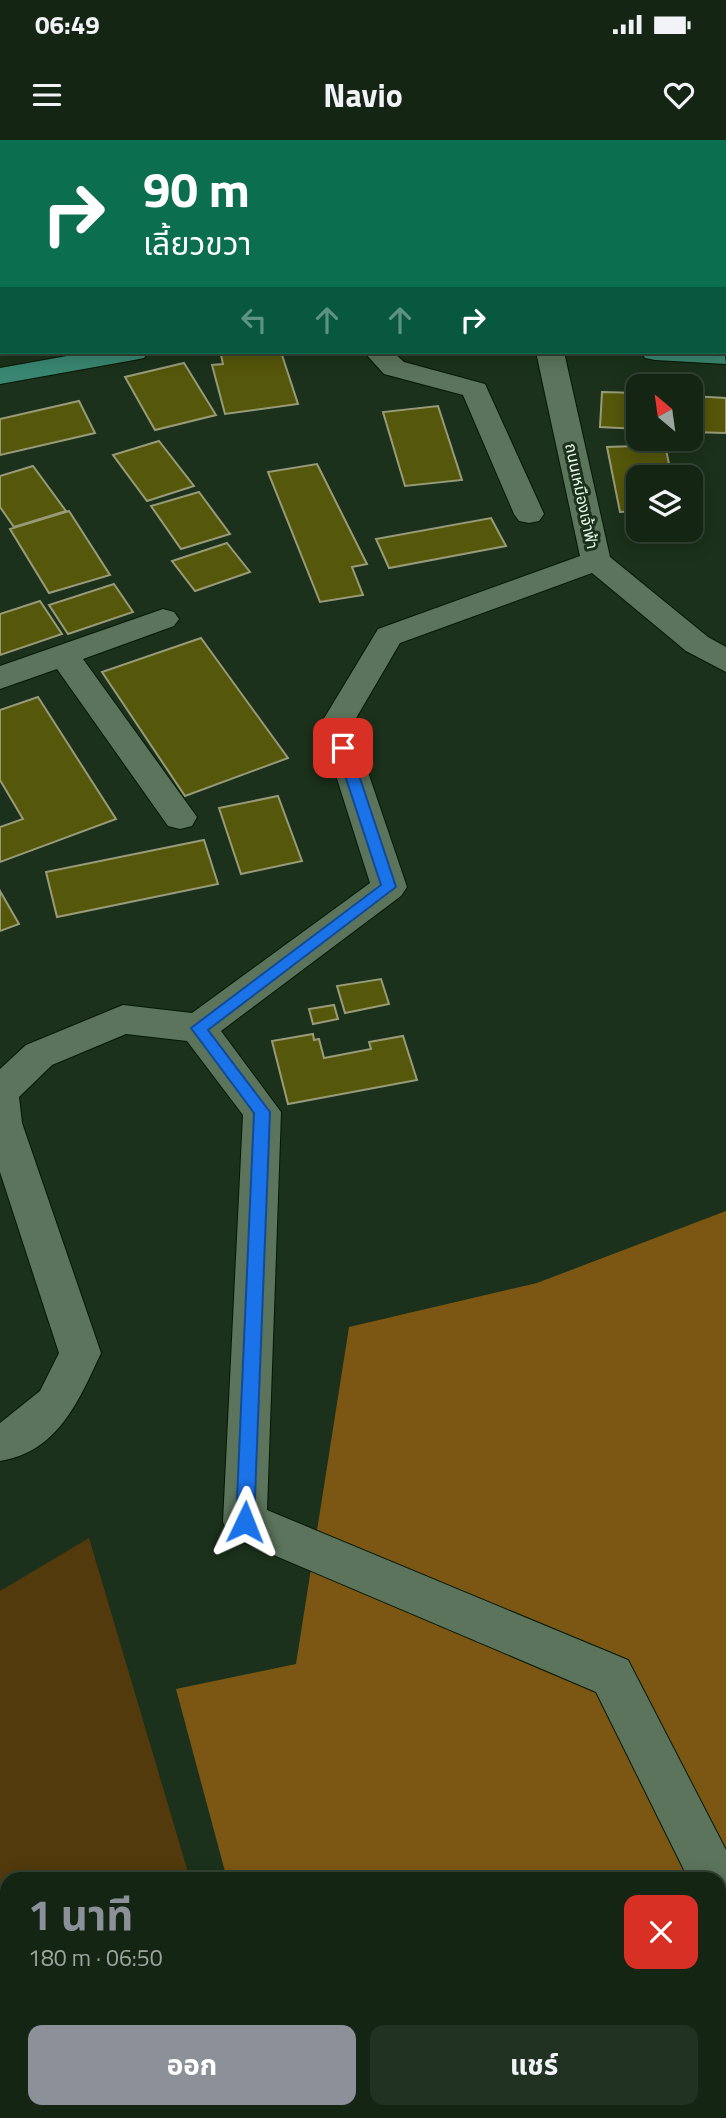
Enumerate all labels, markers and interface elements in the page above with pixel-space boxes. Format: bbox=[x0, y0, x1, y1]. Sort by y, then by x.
text: 06:49 bbox=[35, 5, 100, 44]
text: Navio bbox=[323, 71, 403, 119]
icon: menu bbox=[28, 76, 66, 114]
icon: heart bbox=[660, 76, 698, 114]
text: 90 m bbox=[143, 151, 250, 226]
icon: right bbox=[28, 168, 119, 259]
text: เลี้ยวขวา bbox=[143, 219, 251, 267]
icon: left bbox=[235, 301, 273, 339]
icon: ahead bbox=[308, 301, 346, 339]
icon: ahead bbox=[381, 301, 419, 339]
icon: right bbox=[454, 301, 492, 339]
north arrow bbox=[626, 374, 704, 452]
map controls bbox=[626, 374, 703, 542]
street label: ถนนเหมืองเจ้าฟ้า bbox=[559, 441, 605, 551]
button: layers bbox=[626, 465, 703, 542]
pin bbox=[313, 718, 373, 778]
icon: arrive bbox=[324, 729, 362, 767]
position arrow bbox=[208, 1485, 282, 1559]
text: 1 นาที bbox=[28, 1882, 133, 1946]
button: close bbox=[624, 1895, 698, 1969]
text: 180 m · 06:50 bbox=[28, 1940, 163, 1975]
button: ออก bbox=[28, 2025, 356, 2105]
button: แชร์ bbox=[370, 2025, 698, 2105]

